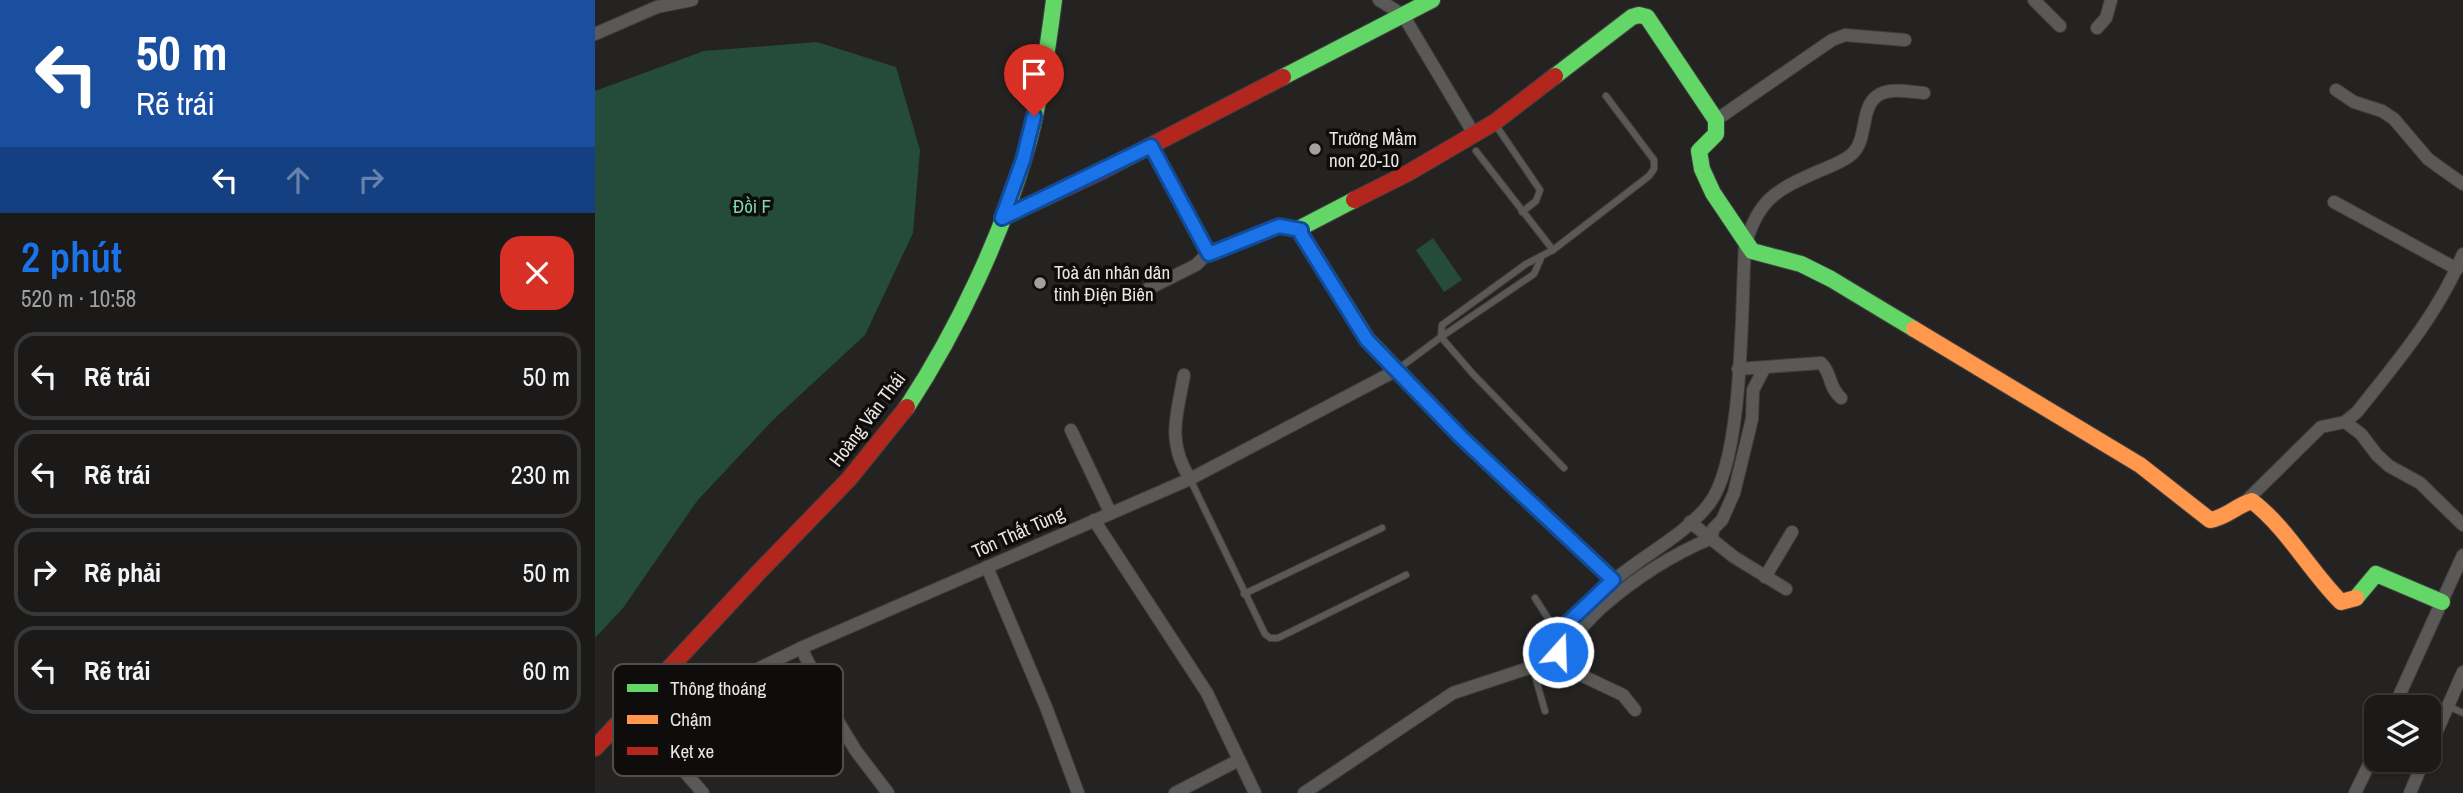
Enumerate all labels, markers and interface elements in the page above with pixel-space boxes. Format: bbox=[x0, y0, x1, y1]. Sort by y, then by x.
text: 50 m bbox=[136, 19, 228, 85]
icon: left bbox=[21, 28, 112, 119]
pin bbox=[1004, 44, 1064, 116]
icon: arrive bbox=[1015, 55, 1053, 93]
text: Rẽ trái bbox=[136, 82, 215, 125]
place label: Trường Mầm non 20-10 bbox=[1329, 125, 1417, 173]
marker: Trường Mầm non 20-10 bbox=[1307, 141, 1323, 157]
icon: left bbox=[206, 161, 244, 199]
icon: ahead bbox=[279, 161, 317, 199]
icon: right bbox=[352, 161, 390, 199]
park label: Đồi F bbox=[733, 193, 771, 219]
text: 2 phút bbox=[21, 229, 122, 285]
button: close bbox=[500, 236, 574, 310]
place label: Toà án nhân dân tỉnh Điện Biên bbox=[1054, 259, 1170, 307]
marker: Toà án nhân dân tỉnh Điện Biên bbox=[1032, 275, 1048, 291]
text: 520 m · 10:58 bbox=[21, 283, 136, 314]
icon: left bbox=[25, 357, 63, 395]
text: Rẽ trái bbox=[84, 359, 150, 394]
text: 50 m bbox=[523, 359, 570, 394]
street label: Hoàng Văn Thái bbox=[823, 366, 911, 472]
icon: left bbox=[25, 455, 63, 493]
text: Rẽ trái bbox=[84, 457, 150, 492]
text: 230 m bbox=[511, 457, 570, 492]
street label: Tôn Thất Tùng bbox=[968, 500, 1069, 564]
icon: right bbox=[25, 553, 63, 591]
text: Rẽ phải bbox=[84, 555, 161, 590]
text: 50 m bbox=[523, 555, 570, 590]
position arrow bbox=[1521, 615, 1595, 689]
icon: left bbox=[25, 651, 63, 689]
text: Rẽ trái bbox=[84, 653, 150, 688]
text: 60 m bbox=[523, 653, 570, 688]
legend bbox=[613, 664, 843, 776]
text: Thông thoáng bbox=[670, 675, 766, 701]
map controls bbox=[2364, 695, 2441, 772]
button: layers bbox=[2364, 695, 2441, 772]
text: Chậm bbox=[670, 706, 712, 732]
text: Kẹt xe bbox=[670, 738, 714, 764]

